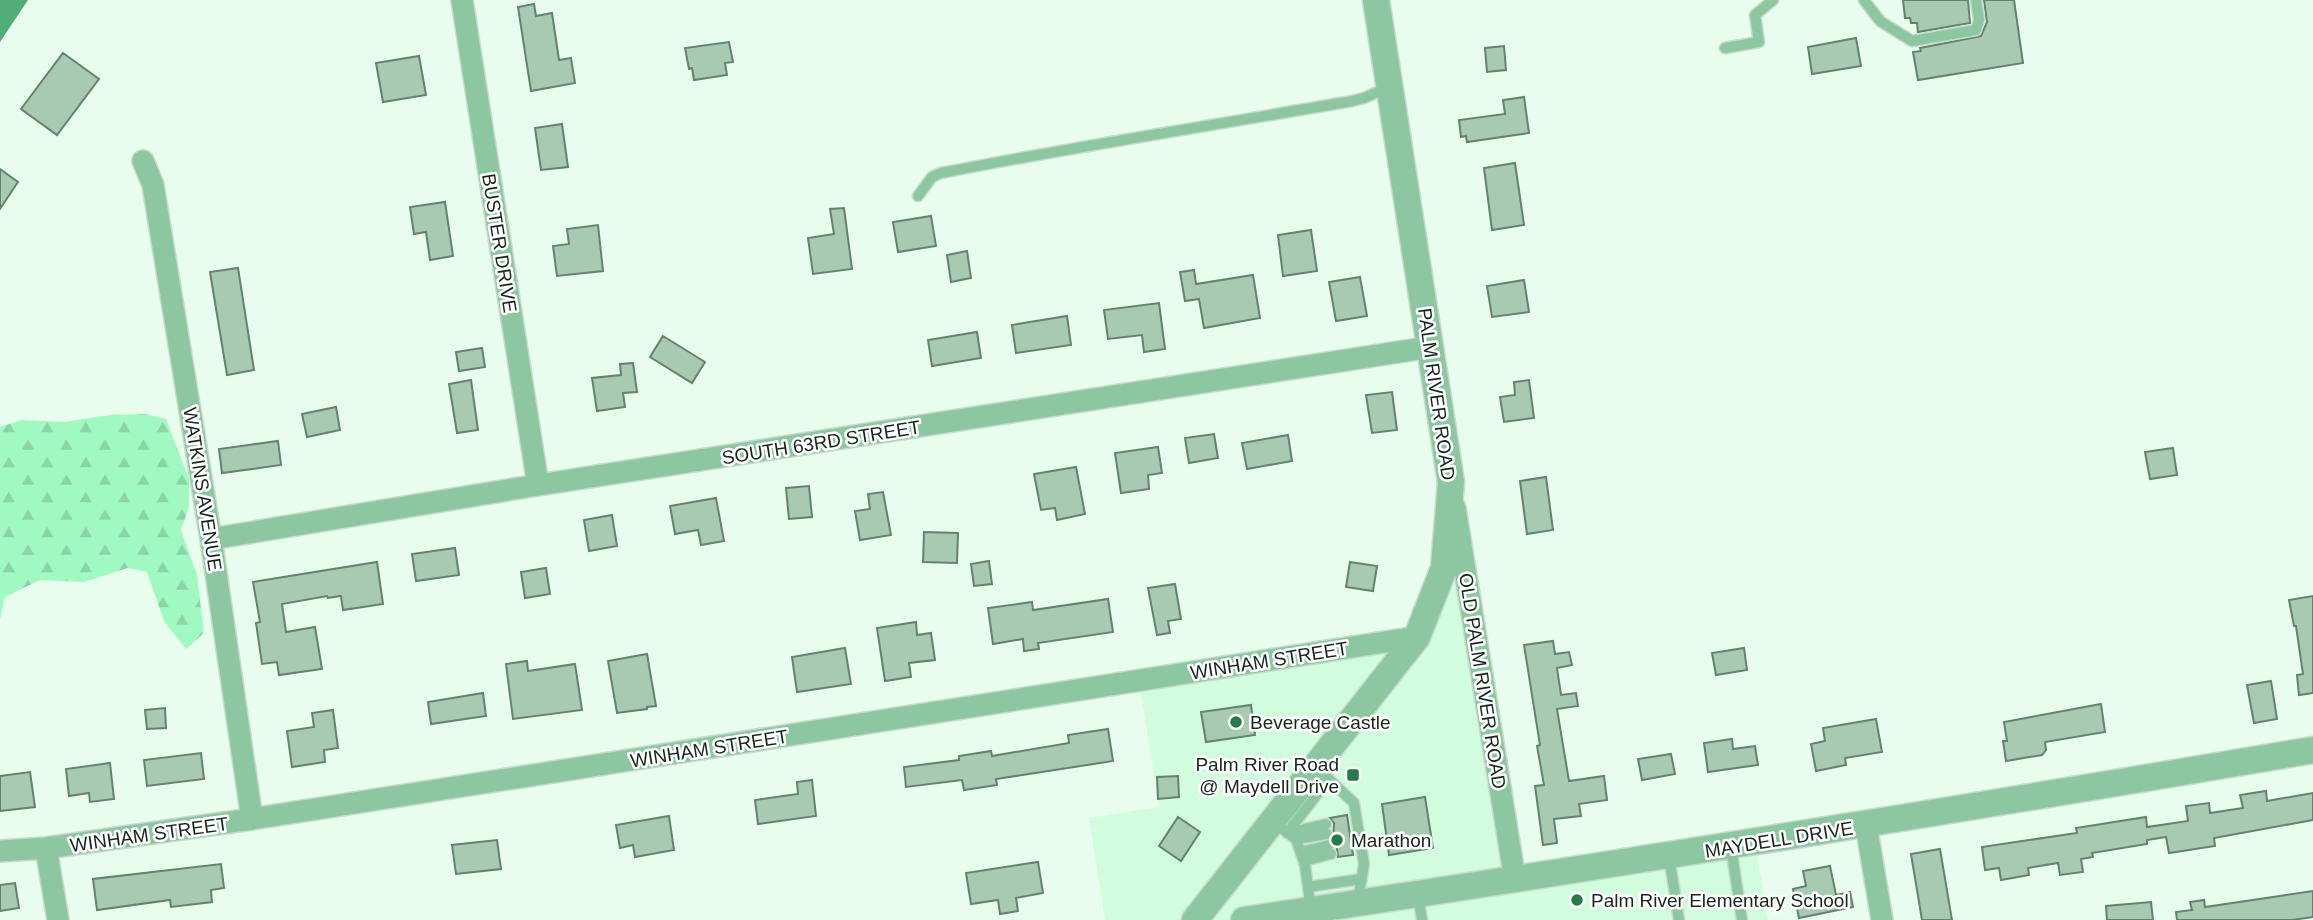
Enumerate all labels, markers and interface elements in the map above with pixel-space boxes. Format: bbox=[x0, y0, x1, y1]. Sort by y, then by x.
street label: BUSTER DRIVE bbox=[478, 172, 521, 314]
street label: PALM RIVER ROAD bbox=[1414, 307, 1459, 482]
street label: WATKINS AVENUE bbox=[179, 406, 226, 572]
street label: SOUTH 63RD STREET bbox=[720, 416, 922, 469]
street label: OLD PALM RIVER ROAD bbox=[1455, 572, 1510, 790]
street label: WINHAM STREET bbox=[1189, 638, 1350, 683]
place label: Beverage Castle bbox=[1250, 712, 1390, 733]
marker: Beverage Castle bbox=[1228, 714, 1244, 730]
street label: WINHAM STREET bbox=[629, 726, 790, 771]
place label: Palm River Road @ Maydell Drive bbox=[1195, 754, 1339, 797]
marker: Palm River Road @ Maydell Drive bbox=[1345, 767, 1361, 783]
street label: WINHAM STREET bbox=[69, 813, 230, 856]
street label: MAYDELL DRIVE bbox=[1703, 817, 1855, 862]
place label: Marathon bbox=[1351, 830, 1431, 851]
marker: Marathon bbox=[1329, 832, 1345, 848]
place label: Palm River Elementary School bbox=[1591, 890, 1849, 911]
marker: Palm River Elementary School bbox=[1569, 892, 1585, 908]

